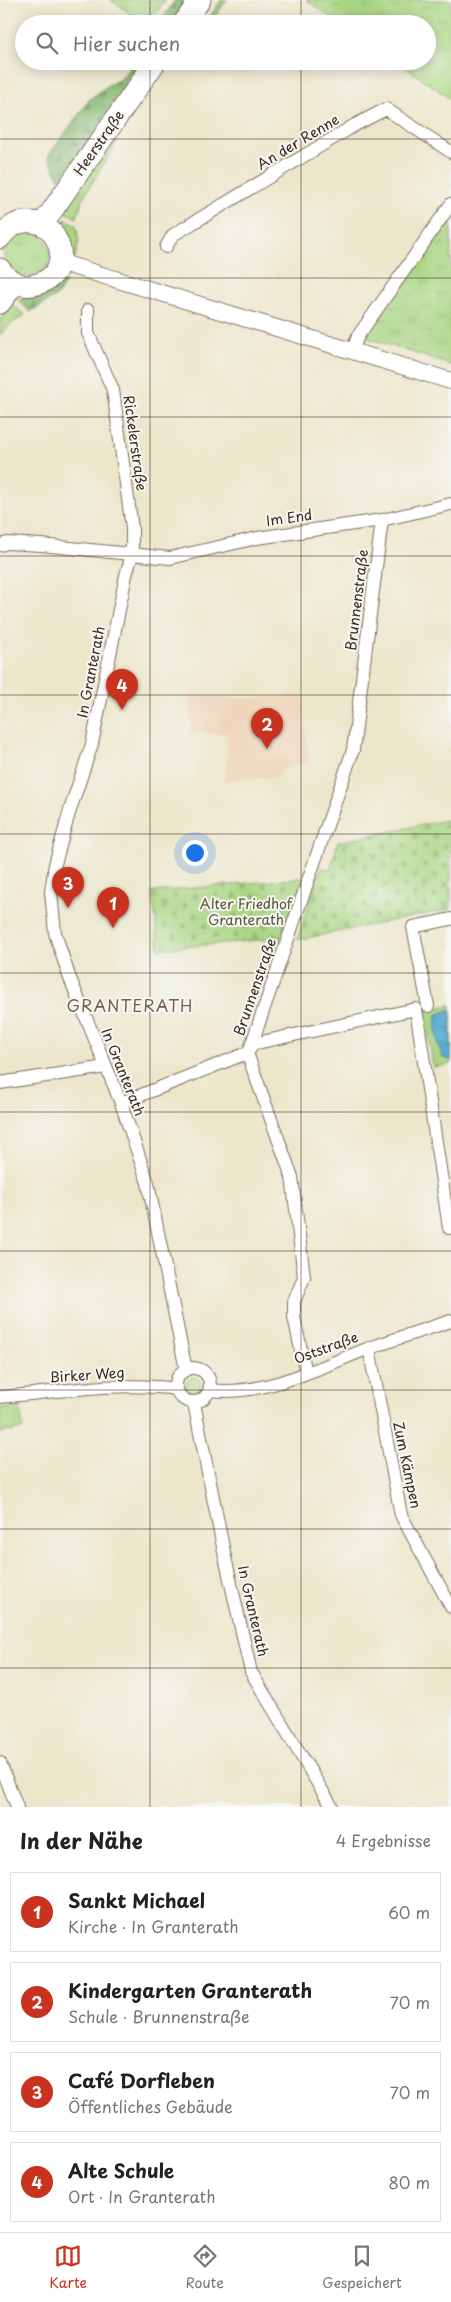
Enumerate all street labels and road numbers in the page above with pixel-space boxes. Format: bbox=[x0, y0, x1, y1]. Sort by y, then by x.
street label: Heerstraße bbox=[68, 106, 129, 180]
street label: An der Renne bbox=[253, 109, 343, 174]
street label: Rickelerstraße bbox=[118, 394, 153, 492]
street label: Im End bbox=[264, 504, 313, 531]
street label: Brunnenstraße bbox=[340, 548, 373, 652]
street label: In Granterath bbox=[71, 624, 110, 720]
street label: Brunnenstraße bbox=[228, 935, 281, 1038]
street label: In Granterath bbox=[96, 1025, 151, 1119]
street label: Oststraße bbox=[291, 1326, 361, 1369]
street label: Birker Weg bbox=[49, 1361, 125, 1388]
street label: Zum Kämpen bbox=[388, 1419, 427, 1510]
street label: In Granterath bbox=[233, 1563, 274, 1659]

